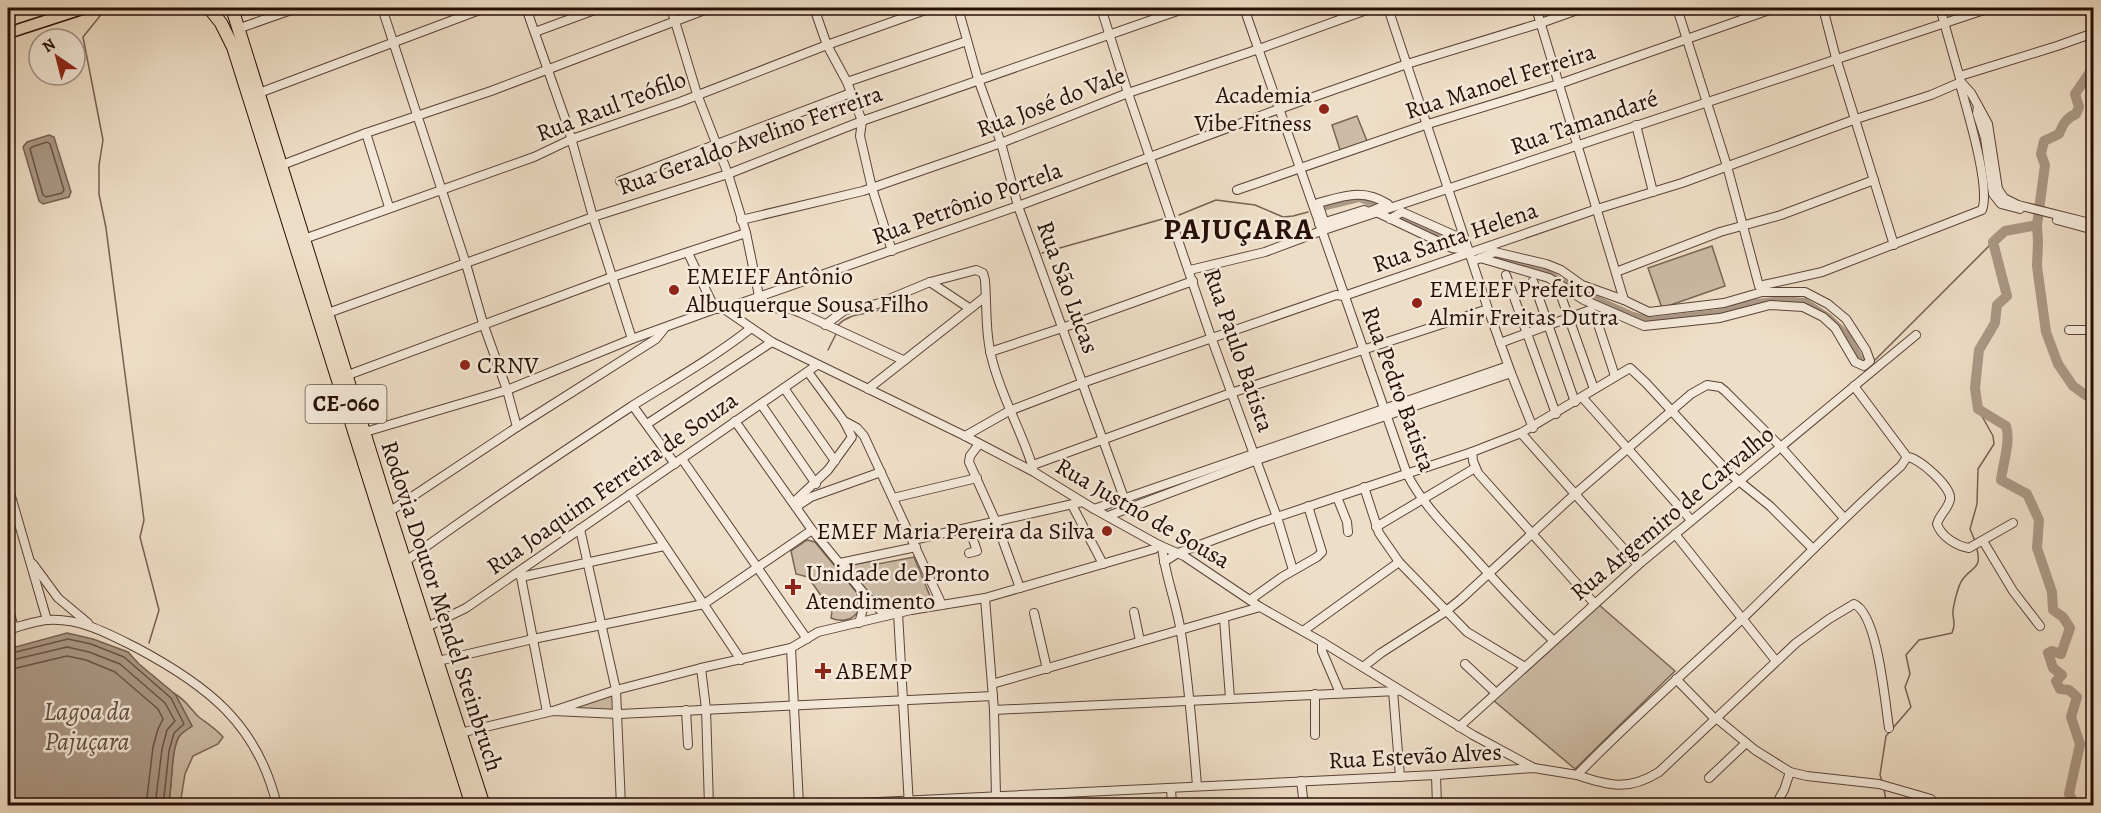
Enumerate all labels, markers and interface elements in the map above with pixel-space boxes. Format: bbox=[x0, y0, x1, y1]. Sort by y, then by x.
north arrow bbox=[27, 27, 87, 87]
text: N bbox=[38, 33, 60, 58]
street label: Rua Manoel Ferreira bbox=[1401, 35, 1600, 127]
street label: Rua José do Vale bbox=[972, 59, 1130, 145]
street label: Rua Raul Teófilo bbox=[531, 63, 691, 149]
street label: Rua Geraldo Avelino Ferreira bbox=[613, 77, 888, 203]
place label: Academia Vibe Fitness bbox=[1193, 79, 1313, 139]
street label: Rua Tamandaré bbox=[1506, 82, 1662, 162]
marker: Academia Vibe Fitness bbox=[1317, 102, 1331, 116]
street label: Rua Petrônio Portela bbox=[867, 153, 1067, 252]
street label: Rua Santa Helena bbox=[1368, 194, 1543, 280]
district label: PAJUÇARA bbox=[1163, 209, 1315, 249]
street label: Rua São Lucas bbox=[1029, 216, 1107, 358]
place label: EMEIEF Antônio Albuquerque Sousa Filho bbox=[685, 260, 929, 320]
street label: Rua Paulo Batista bbox=[1196, 264, 1282, 437]
place label: EMEIEF Prefeito Almir Freitas Dutra bbox=[1428, 273, 1620, 333]
marker: EMEIEF Antônio Albuquerque Sousa Filho bbox=[667, 283, 681, 297]
marker: EMEIEF Prefeito Almir Freitas Dutra bbox=[1410, 296, 1424, 310]
street label: Rua Pedro Batista bbox=[1354, 302, 1444, 477]
place label: CRNV bbox=[477, 349, 539, 381]
marker: CRNV bbox=[458, 358, 472, 372]
street label: Rua Joaquim Ferreira de Souza bbox=[480, 383, 745, 582]
road number: CE-060 bbox=[306, 385, 386, 423]
street label: Rua Argemiro de Carvalho bbox=[1563, 418, 1781, 608]
street label: Rodovia Doutor Mendel Steinbruch bbox=[373, 437, 511, 776]
street label: Rua Justno de Sousa bbox=[1050, 450, 1237, 576]
place label: EMEF Maria Pereira da Silva bbox=[816, 515, 1096, 547]
marker: EMEF Maria Pereira da Silva bbox=[1100, 524, 1114, 538]
place label: Unidade de Pronto Atendimento bbox=[805, 557, 990, 617]
marker: Unidade de Pronto Atendimento bbox=[784, 578, 802, 596]
place label: ABEMP bbox=[835, 655, 912, 687]
marker: ABEMP bbox=[814, 662, 832, 680]
water label: Lagoa da Pajuçara bbox=[43, 694, 131, 759]
street label: Rua Estevão Alves bbox=[1327, 735, 1503, 777]

